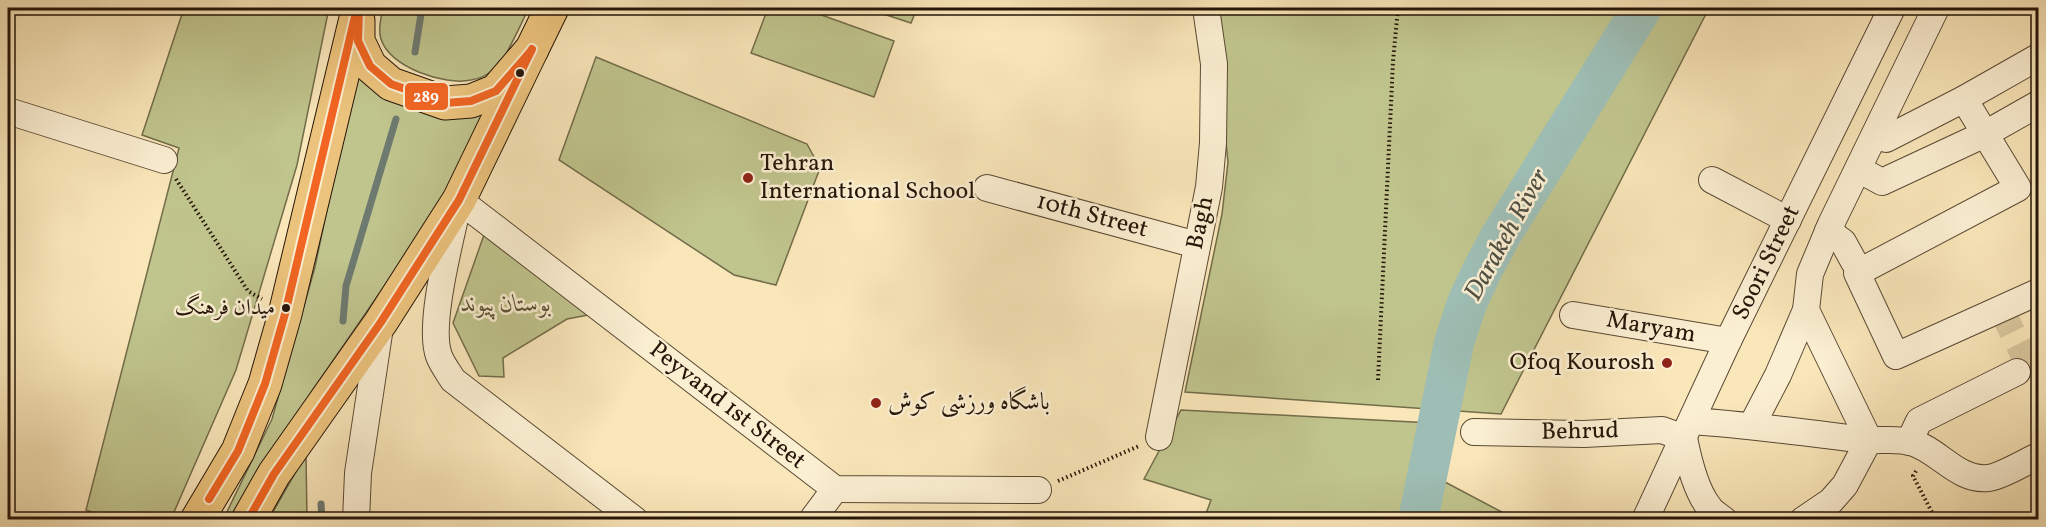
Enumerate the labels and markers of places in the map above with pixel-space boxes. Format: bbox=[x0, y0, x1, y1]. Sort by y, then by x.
unlabelled marker bbox=[514, 67, 526, 79]
place label: Tehran International School bbox=[760, 147, 975, 209]
marker: Tehran International School bbox=[741, 171, 755, 185]
place label: میدان فرهنگ bbox=[175, 293, 275, 324]
marker: میدان فرهنگ bbox=[280, 302, 292, 314]
place label: Ofoq Kourosh bbox=[1510, 346, 1655, 380]
marker: Ofoq Kourosh bbox=[1660, 356, 1674, 370]
place label: باشگاه ورزشی کوش bbox=[888, 386, 1050, 420]
marker: باشگاه ورزشی کوش bbox=[869, 396, 883, 410]

